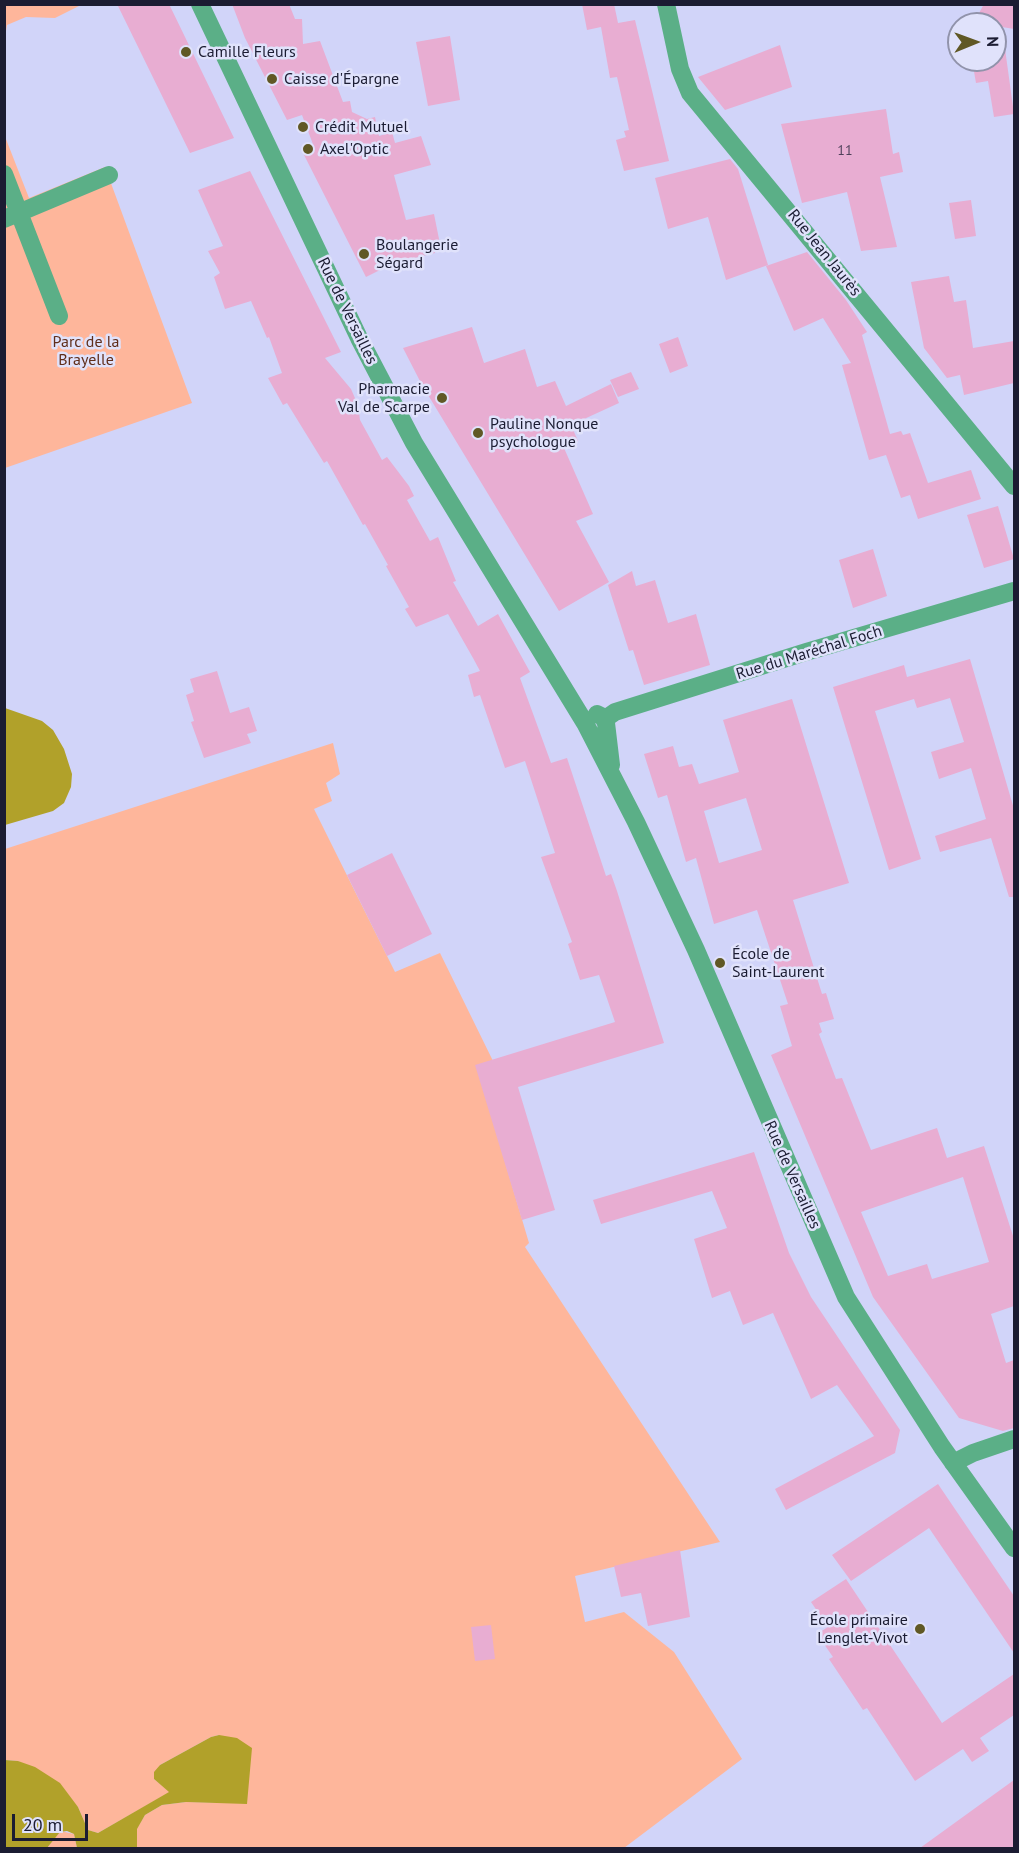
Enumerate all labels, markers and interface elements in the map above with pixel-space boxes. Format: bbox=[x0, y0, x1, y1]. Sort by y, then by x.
north arrow bbox=[947, 12, 1007, 72]
text: N bbox=[983, 36, 1003, 47]
place label: Camille Fleurs bbox=[198, 42, 296, 62]
marker: Camille Fleurs bbox=[179, 45, 193, 59]
place label: Caisse d'Épargne bbox=[284, 69, 399, 89]
marker: Caisse d'Épargne bbox=[265, 72, 279, 86]
place label: Crédit Mutuel bbox=[315, 117, 408, 137]
marker: Crédit Mutuel bbox=[296, 120, 310, 134]
place label: Axel'Optic bbox=[320, 139, 389, 159]
marker: Axel'Optic bbox=[301, 142, 315, 156]
house number: 11 bbox=[837, 143, 853, 159]
street label: Rue Jean Jaurès bbox=[783, 206, 865, 300]
place label: Boulangerie Ségard bbox=[376, 235, 458, 273]
marker: Boulangerie Ségard bbox=[357, 247, 371, 261]
street label: Rue de Versailles bbox=[313, 255, 381, 367]
park label: Parc de la Brayelle bbox=[53, 332, 119, 370]
place label: Pharmacie Val de Scarpe bbox=[338, 379, 430, 417]
marker: Pharmacie Val de Scarpe bbox=[435, 391, 449, 405]
place label: Pauline Nonque psychologue bbox=[490, 414, 598, 452]
marker: Pauline Nonque psychologue bbox=[471, 426, 485, 440]
street label: Rue du Maréchal Foch bbox=[734, 622, 884, 684]
place label: École de Saint-Laurent bbox=[732, 944, 824, 982]
marker: École de Saint-Laurent bbox=[713, 956, 727, 970]
street label: Rue de Versailles bbox=[760, 1118, 824, 1232]
place label: École primaire Lenglet-Vivot bbox=[810, 1610, 908, 1648]
marker: École primaire Lenglet-Vivot bbox=[913, 1622, 927, 1636]
scale bar bbox=[15, 1802, 92, 1840]
text: 20 m bbox=[23, 1813, 62, 1836]

